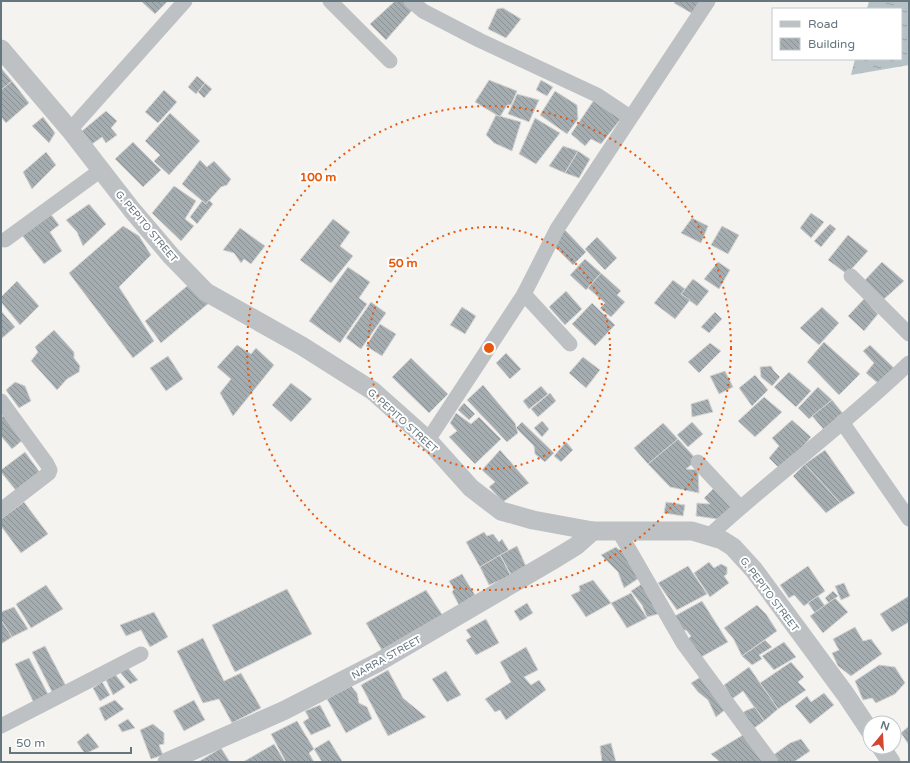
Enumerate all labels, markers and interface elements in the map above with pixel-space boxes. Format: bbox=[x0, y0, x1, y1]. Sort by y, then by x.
legend bbox=[772, 8, 902, 60]
text: Road bbox=[808, 17, 838, 31]
text: Building bbox=[808, 37, 855, 51]
text: 100 m bbox=[300, 170, 336, 184]
street label: G. PEPITO STREET bbox=[113, 188, 180, 265]
text: 50 m bbox=[388, 256, 418, 270]
centre of rings bbox=[482, 341, 496, 355]
street label: G. PEPITO STREET bbox=[365, 386, 440, 455]
street label: G. PEPITO STREET bbox=[737, 555, 801, 634]
street label: NARRA STREET bbox=[350, 634, 423, 682]
north arrow bbox=[862, 715, 902, 755]
text: N bbox=[879, 718, 891, 734]
scale bar bbox=[10, 729, 131, 755]
text: 50 m bbox=[16, 736, 45, 750]

